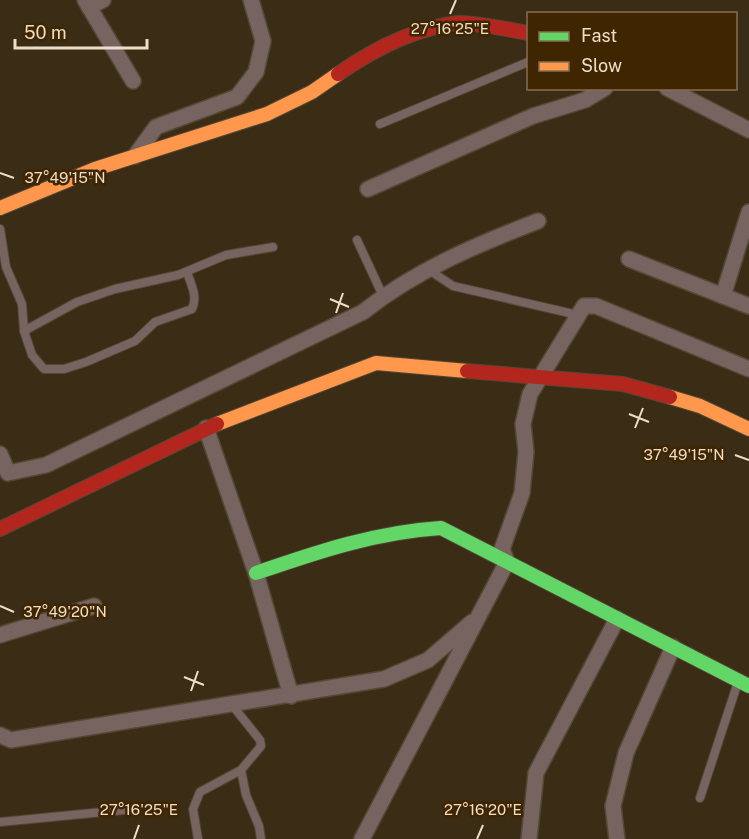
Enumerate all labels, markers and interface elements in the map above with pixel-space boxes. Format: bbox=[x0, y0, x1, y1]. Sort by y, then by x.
scale bar bbox=[15, 12, 147, 50]
legend bbox=[527, 12, 737, 90]
text: 27°16'25"E bbox=[411, 20, 489, 37]
text: 50 m bbox=[24, 22, 67, 43]
text: Fast bbox=[581, 25, 617, 46]
text: Slow bbox=[581, 55, 622, 76]
text: 37°49'15"N bbox=[24, 169, 106, 186]
text: 37°49'15"N bbox=[643, 446, 725, 463]
text: 37°49'20"N bbox=[23, 603, 107, 620]
text: 27°16'25"E bbox=[100, 801, 178, 818]
text: 27°16'20"E bbox=[444, 801, 522, 818]

